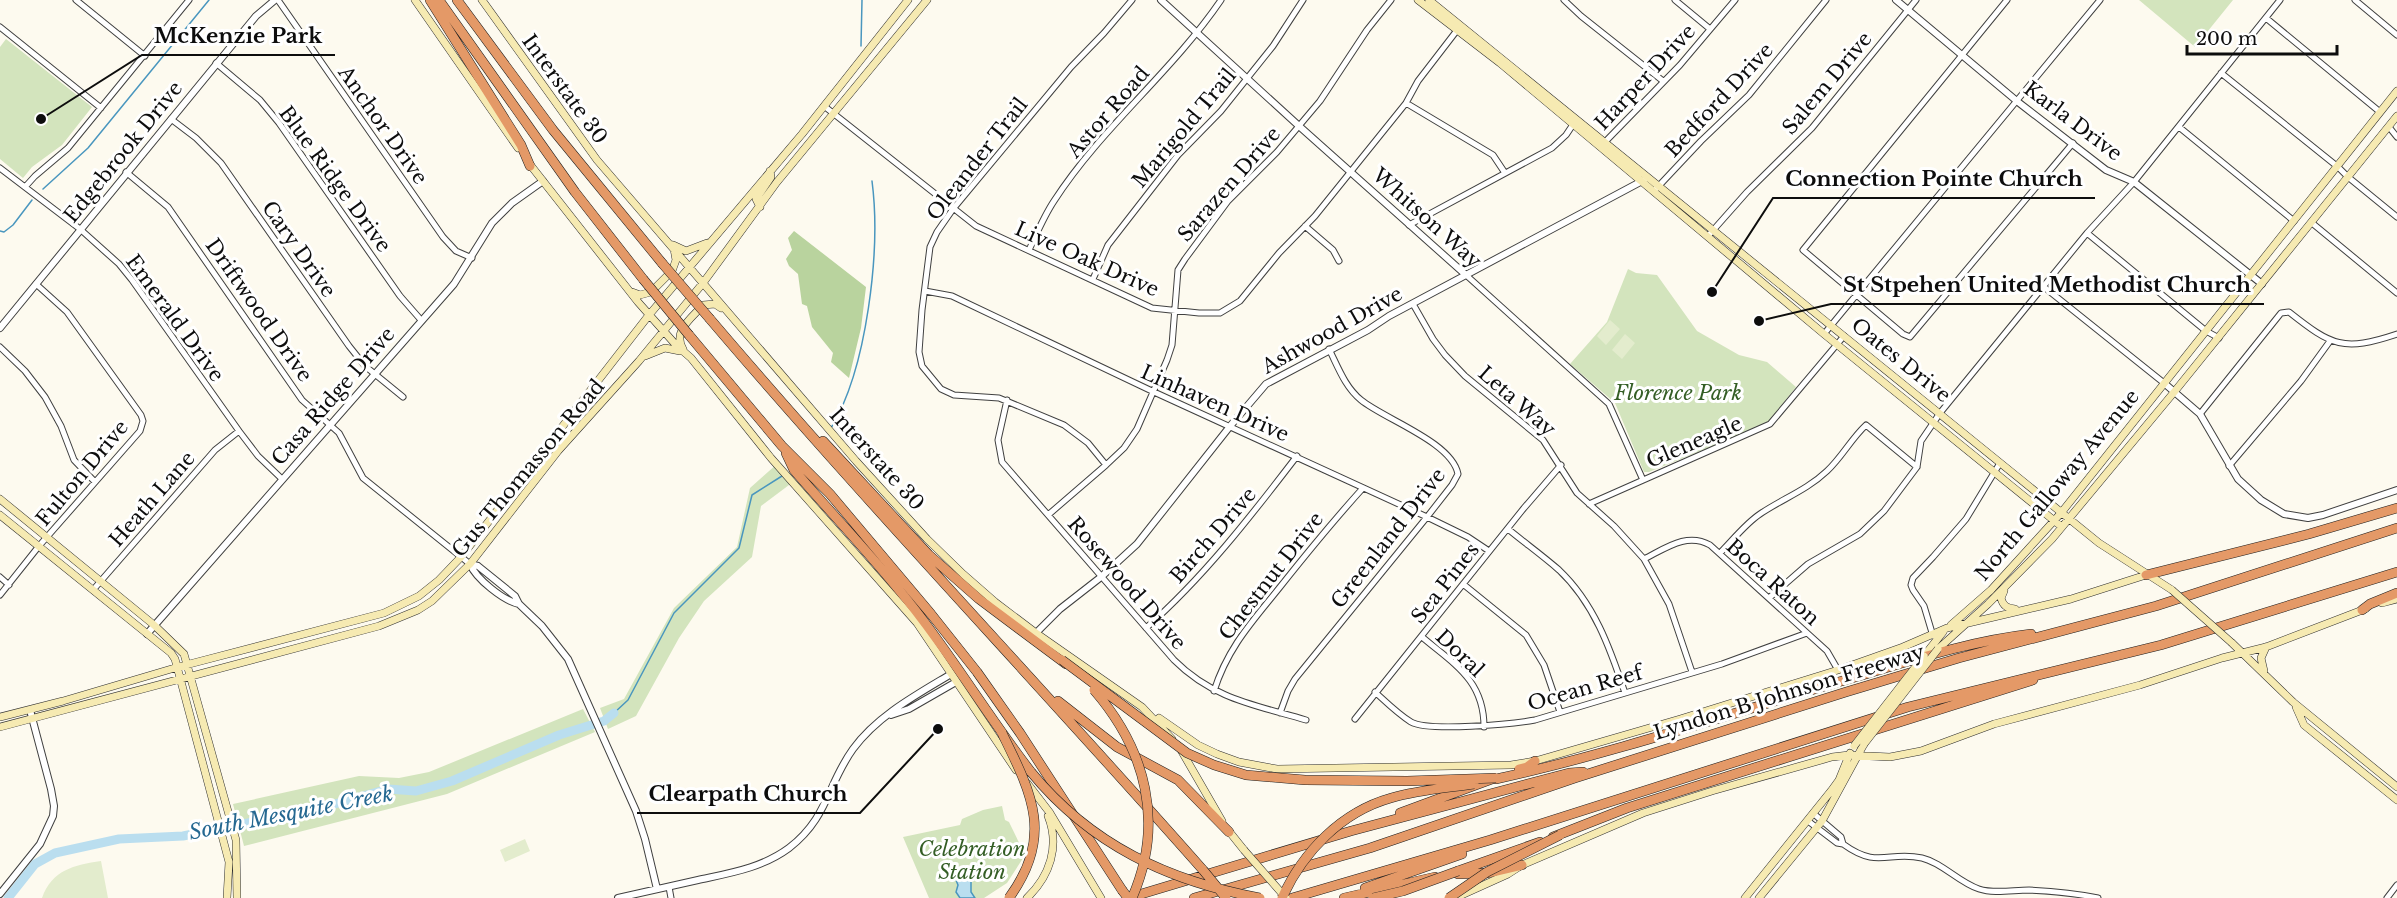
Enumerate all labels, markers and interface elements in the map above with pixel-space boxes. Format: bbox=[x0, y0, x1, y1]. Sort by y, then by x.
callout: McKenzie Park bbox=[142, 16, 335, 55]
scale bar bbox=[2187, 18, 2337, 56]
street label: Harper Drive bbox=[1590, 19, 1700, 135]
text: McKenzie Park bbox=[154, 23, 323, 49]
street label: Salem Drive bbox=[1777, 27, 1877, 139]
text: 200 m bbox=[2196, 28, 2257, 50]
street label: Interstate 30 bbox=[517, 29, 613, 149]
street label: Bedford Drive bbox=[1660, 38, 1778, 162]
street label: Anchor Drive bbox=[333, 60, 433, 189]
street label: Astor Road bbox=[1061, 61, 1154, 163]
street label: Marigold Trail bbox=[1127, 64, 1241, 192]
street label: Edgebrook Drive bbox=[59, 76, 187, 228]
street label: Karla Drive bbox=[2019, 76, 2127, 166]
street label: Oleander Trail bbox=[922, 93, 1032, 225]
street label: Blue Ridge Drive bbox=[274, 101, 396, 257]
street label: Sarazen Drive bbox=[1173, 122, 1285, 246]
callout: Connection Pointe Church bbox=[1773, 159, 2095, 198]
street label: Whitson Way bbox=[1367, 162, 1487, 273]
text: Connection Pointe Church bbox=[1785, 166, 2083, 192]
street label: Cary Drive bbox=[257, 196, 341, 302]
street label: Live Oak Drive bbox=[1011, 217, 1163, 301]
street label: Driftwood Drive bbox=[201, 234, 317, 386]
street label: Emerald Drive bbox=[121, 250, 229, 386]
callout: St Stpehen United Methodist Church bbox=[1831, 265, 2264, 304]
text: St Stpehen United Methodist Church bbox=[1843, 272, 2251, 298]
street label: Ashwood Drive bbox=[1257, 281, 1407, 379]
street label: Oates Drive bbox=[1846, 313, 1956, 407]
street label: Casa Ridge Drive bbox=[266, 322, 400, 470]
street label: Linhaven Drive bbox=[1137, 360, 1293, 446]
street label: Leta Way bbox=[1473, 361, 1561, 441]
street label: Gus Thomasson Road bbox=[447, 374, 609, 562]
park label: Florence Park bbox=[1613, 381, 1742, 405]
street label: North Galloway Avenue bbox=[1970, 385, 2144, 585]
street label: Interstate 30 bbox=[825, 403, 929, 515]
street label: Gleneagle bbox=[1643, 411, 1745, 473]
street label: Fulton Drive bbox=[31, 415, 133, 531]
street label: Heath Lane bbox=[104, 446, 200, 552]
street label: Greenland Drive bbox=[1326, 463, 1450, 613]
street label: Birch Drive bbox=[1165, 482, 1261, 588]
street label: Chestnut Drive bbox=[1214, 507, 1328, 645]
street label: Rosewood Drive bbox=[1063, 512, 1191, 654]
street label: Boca Raton bbox=[1721, 534, 1825, 630]
street label: Sea Pines bbox=[1406, 538, 1484, 628]
street label: Doral bbox=[1431, 624, 1489, 682]
street label: Lyndon B Johnson Freeway bbox=[1651, 639, 1928, 745]
street label: Ocean Reef bbox=[1525, 659, 1648, 716]
callout: Clearpath Church bbox=[637, 774, 860, 813]
water label: South Mesquite Creek bbox=[187, 780, 395, 846]
text: Clearpath Church bbox=[648, 781, 848, 807]
park label: Celebration Station bbox=[918, 837, 1026, 884]

